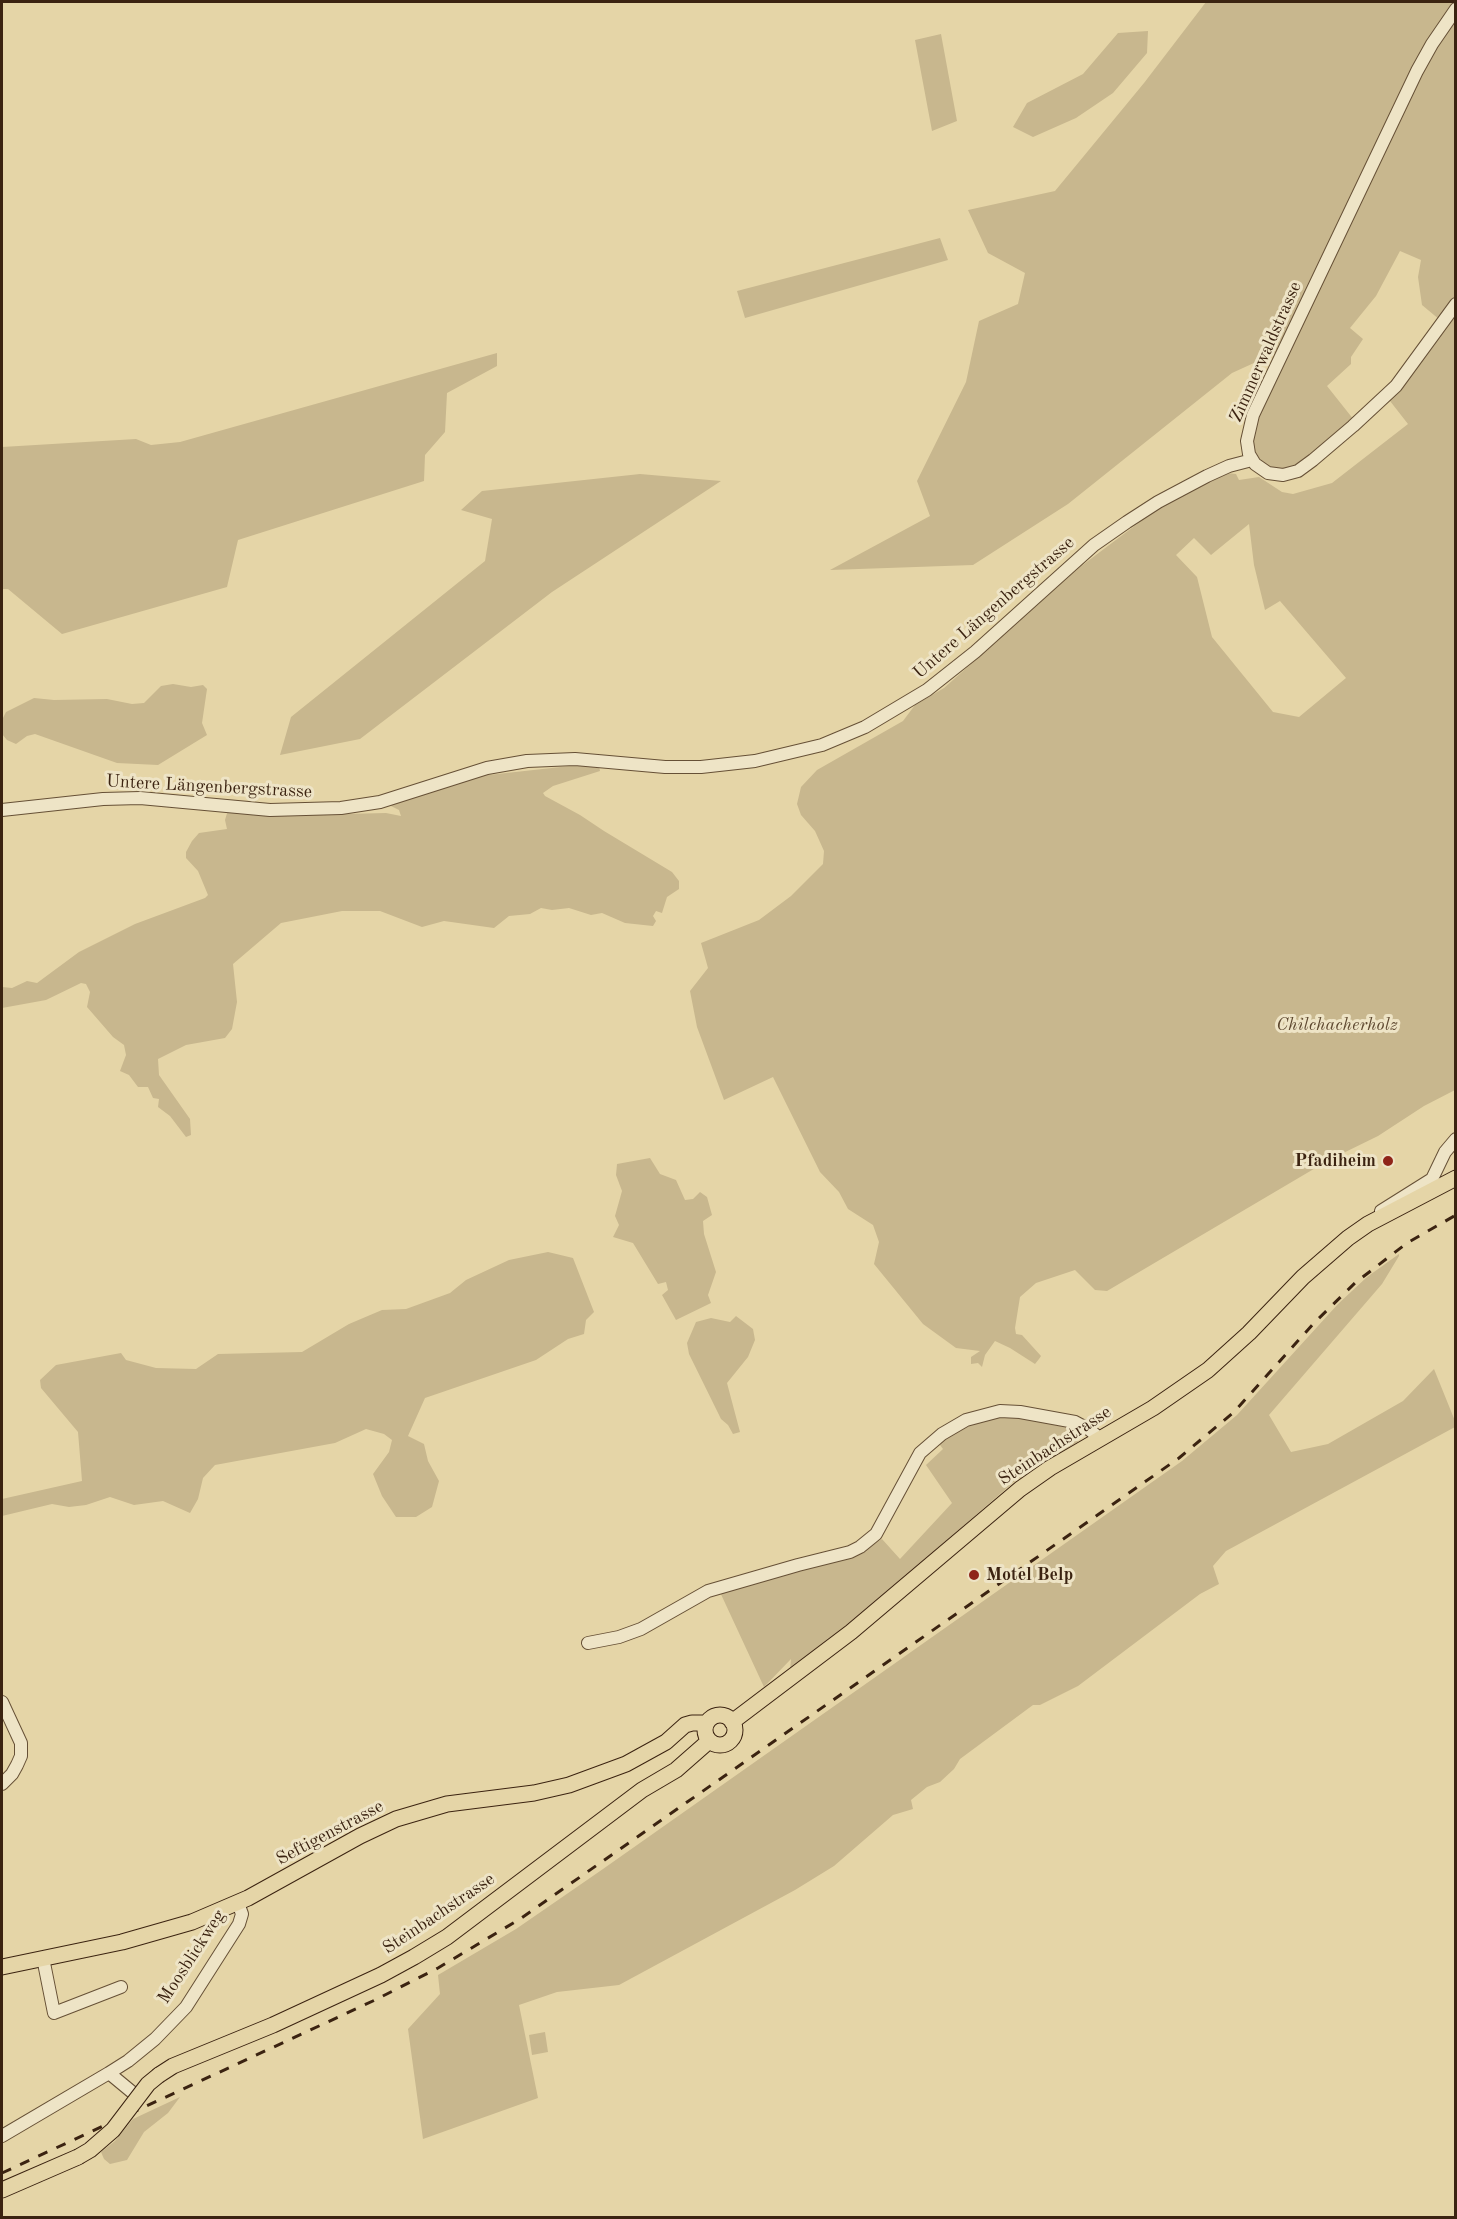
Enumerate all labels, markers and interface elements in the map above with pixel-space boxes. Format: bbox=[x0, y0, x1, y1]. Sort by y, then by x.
street label: Zimmerwaldstrasse bbox=[1225, 278, 1307, 426]
street label: Untere Längenbergstrasse bbox=[909, 532, 1079, 684]
street label: Untere Längenbergstrasse bbox=[105, 771, 313, 803]
park label: Chilchacherholz bbox=[1276, 1014, 1398, 1036]
place label: Pfadiheim bbox=[1295, 1150, 1376, 1172]
marker: Pfadiheim bbox=[1381, 1154, 1395, 1168]
street label: Steinbachstrasse bbox=[994, 1401, 1116, 1491]
place label: Motel Belp bbox=[986, 1564, 1073, 1586]
marker: Motel Belp bbox=[967, 1568, 981, 1582]
street label: Seftigenstrasse bbox=[273, 1796, 387, 1870]
street label: Steinbachstrasse bbox=[379, 1869, 499, 1959]
street label: Moosblickweg bbox=[154, 1906, 230, 2008]

